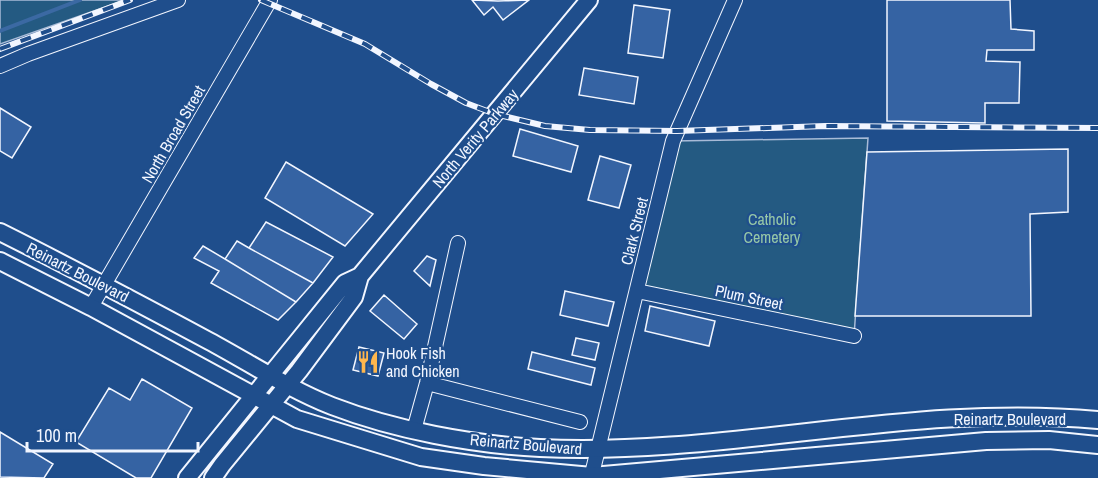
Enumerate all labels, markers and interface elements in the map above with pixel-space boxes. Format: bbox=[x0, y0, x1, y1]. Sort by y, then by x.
street label: North Broad Street bbox=[136, 81, 210, 187]
street label: North Verity Parkway bbox=[427, 83, 523, 192]
street label: Clark Street bbox=[615, 194, 653, 267]
park label: Catholic Cemetery bbox=[744, 208, 801, 248]
street label: Reinartz Boulevard bbox=[23, 237, 133, 307]
street label: Plum Street bbox=[713, 279, 785, 315]
place label: Hook Fish and Chicken bbox=[386, 342, 460, 382]
restaurant icon: Hook Fish and Chicken bbox=[355, 349, 381, 375]
street label: Reinartz Boulevard bbox=[954, 408, 1066, 430]
scale bar bbox=[27, 415, 198, 453]
text: 100 m bbox=[36, 423, 77, 448]
street label: Reinartz Boulevard bbox=[469, 428, 583, 460]

